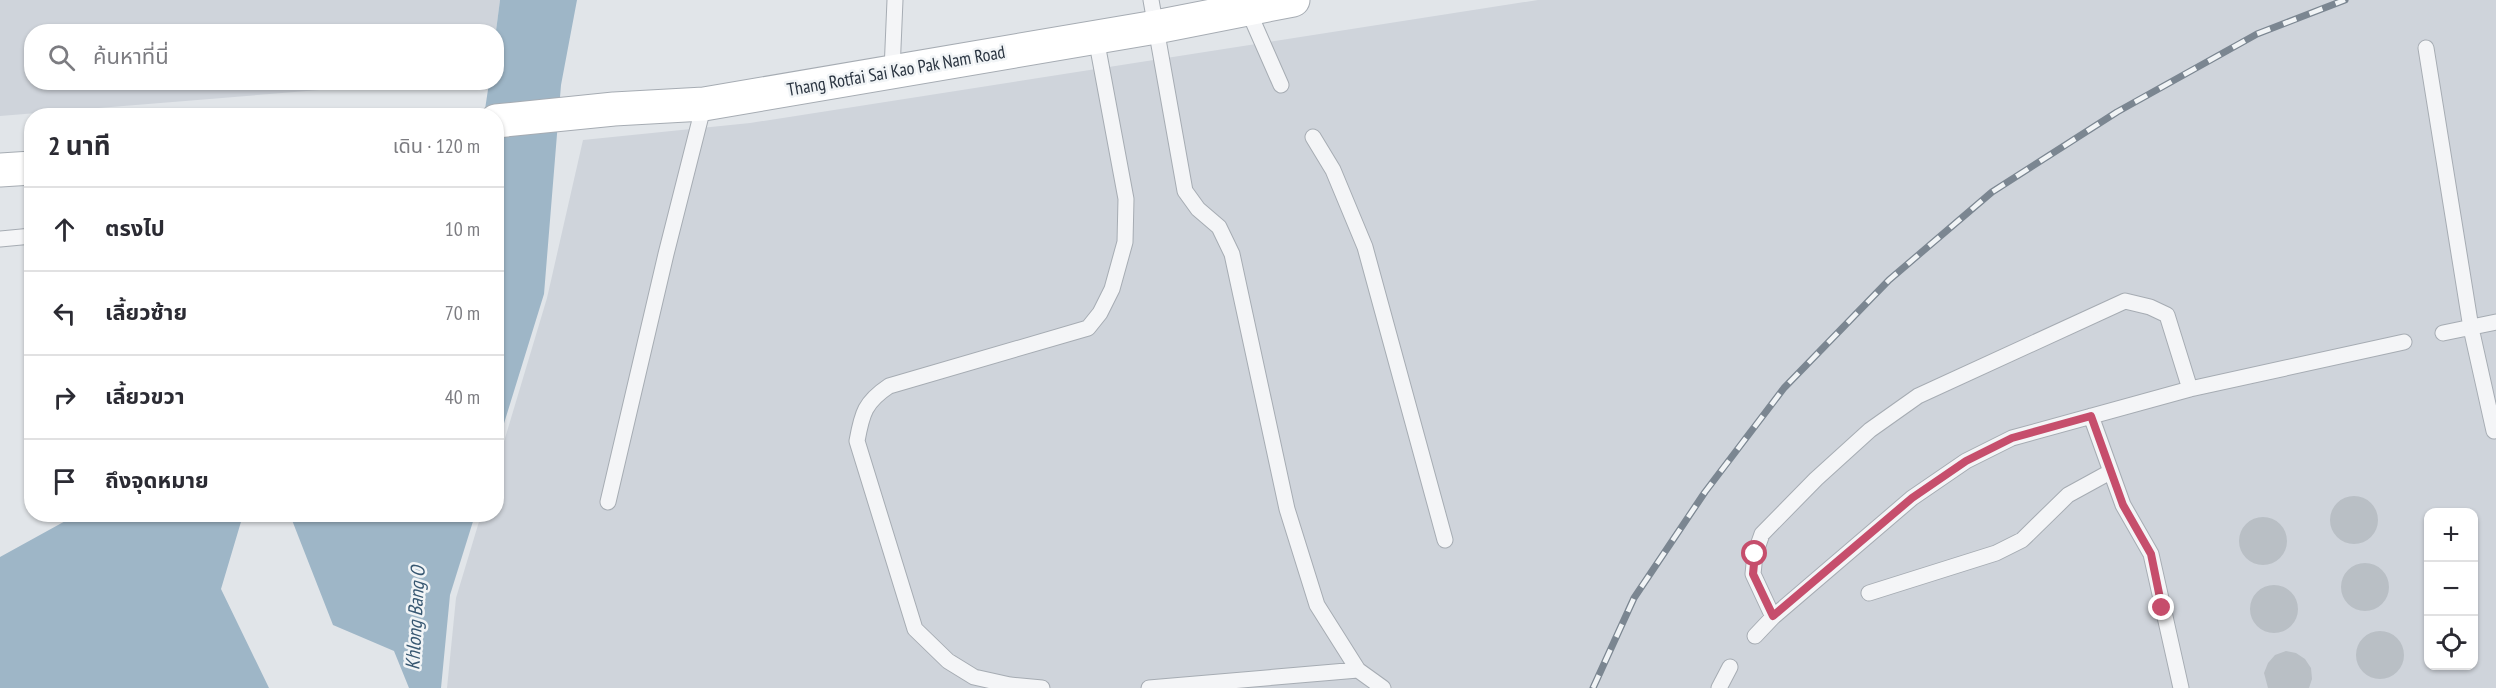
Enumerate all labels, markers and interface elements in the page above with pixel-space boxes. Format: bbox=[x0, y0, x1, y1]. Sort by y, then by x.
search box bbox=[24, 24, 504, 90]
street label: Thang Rotfai Sai Kao Pak Nam Road bbox=[785, 40, 1007, 101]
icon: search bbox=[45, 41, 78, 74]
text: ค้นหาที่นี่ bbox=[93, 42, 169, 70]
text: 2 นาที bbox=[48, 129, 111, 162]
text: เดิน · 120 m bbox=[393, 133, 480, 159]
icon: ahead bbox=[48, 213, 81, 246]
text: ตรงไป bbox=[105, 214, 165, 242]
text: 10 m bbox=[445, 216, 480, 242]
icon: left bbox=[48, 297, 81, 330]
text: เลี้ยวซ้าย bbox=[105, 298, 187, 326]
text: 70 m bbox=[445, 300, 480, 326]
icon: right bbox=[48, 381, 81, 414]
text: เลี้ยวขวา bbox=[105, 382, 185, 410]
text: 40 m bbox=[445, 384, 480, 410]
icon: arrive bbox=[48, 465, 81, 498]
text: ถึงจุดหมาย bbox=[105, 466, 209, 494]
map controls bbox=[2424, 508, 2478, 670]
button: + bbox=[2424, 508, 2478, 562]
route start bbox=[1741, 540, 1767, 566]
button: − bbox=[2424, 562, 2478, 616]
water label: Khlong Bang O bbox=[399, 564, 431, 670]
route end bbox=[2148, 594, 2174, 620]
button: locate bbox=[2424, 616, 2478, 670]

